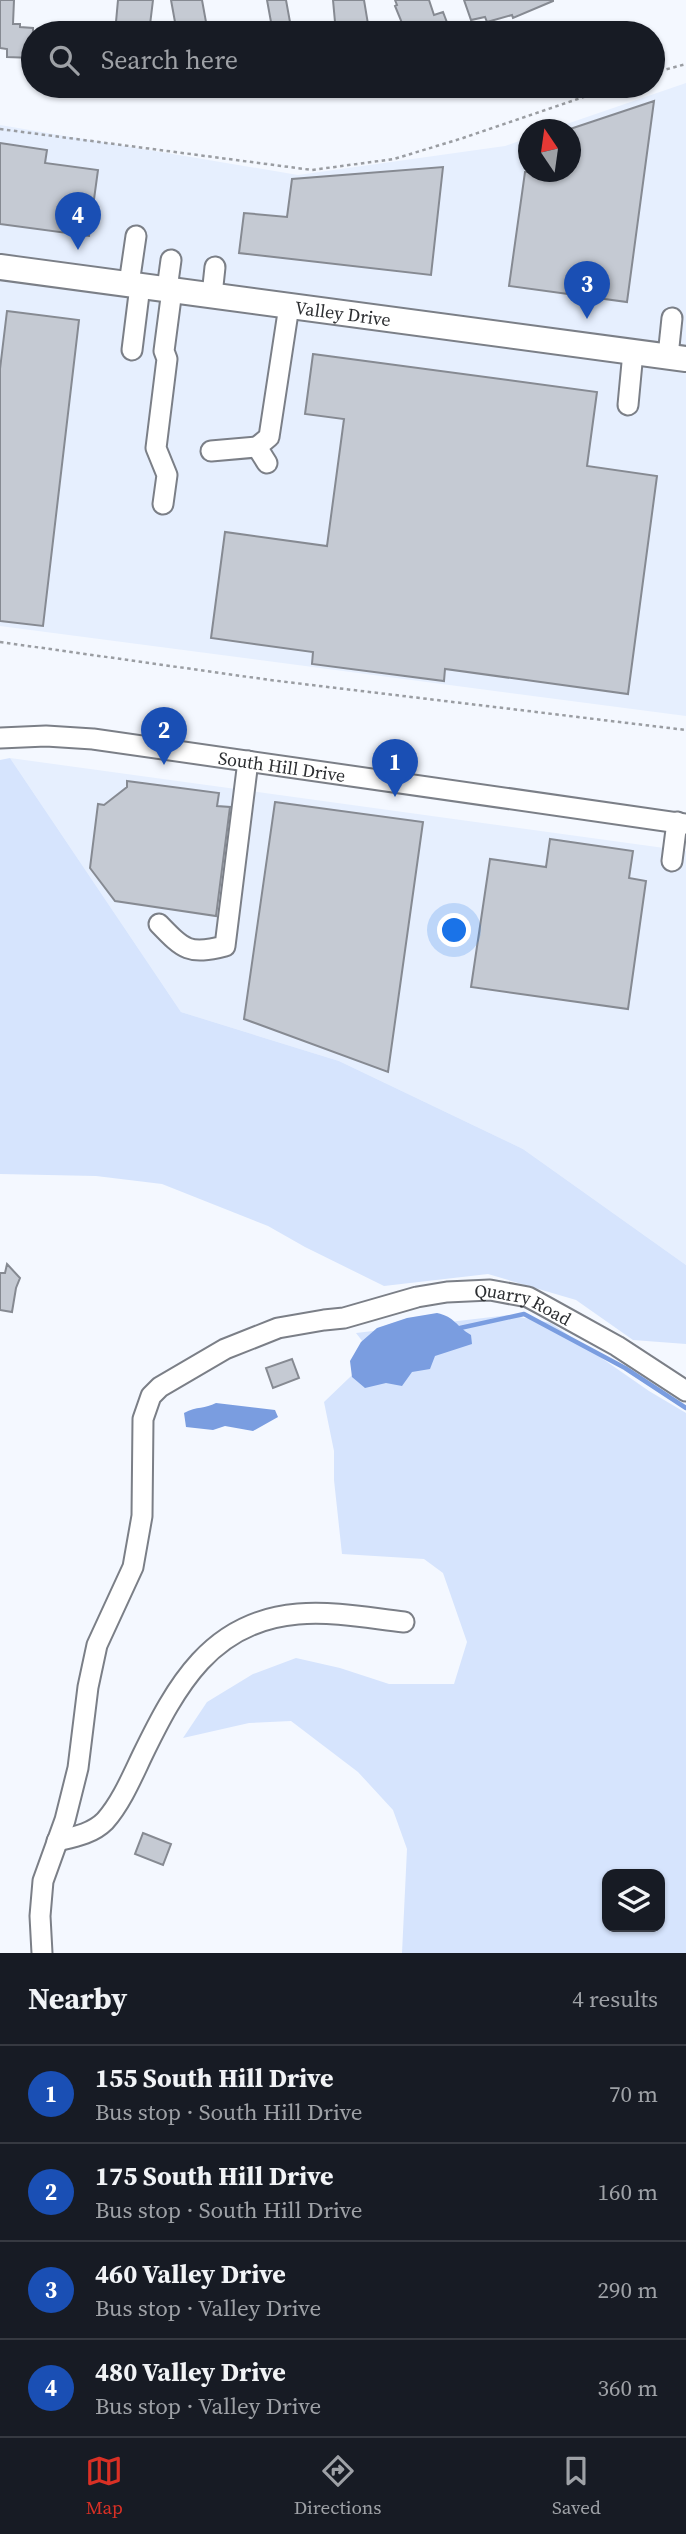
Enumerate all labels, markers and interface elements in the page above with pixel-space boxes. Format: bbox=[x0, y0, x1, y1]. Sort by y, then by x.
search box bbox=[21, 21, 665, 98]
icon: search bbox=[45, 41, 83, 79]
text: Search here bbox=[101, 42, 238, 78]
north arrow bbox=[518, 119, 581, 182]
pin: 4 bbox=[55, 192, 101, 250]
pin: 3 bbox=[564, 261, 610, 319]
street label: Valley Drive bbox=[293, 294, 392, 332]
pin: 2 bbox=[141, 707, 187, 765]
pin: 1 bbox=[372, 739, 418, 797]
street label: South Hill Drive bbox=[217, 745, 347, 788]
your location bbox=[437, 913, 471, 947]
street label: Quarry Road bbox=[474, 1277, 576, 1331]
map controls bbox=[602, 1869, 665, 1932]
button: layers bbox=[602, 1869, 665, 1932]
text: Nearby bbox=[28, 1978, 127, 2019]
text: 4 results bbox=[572, 1983, 658, 2015]
text: 155 South Hill Drive bbox=[95, 2060, 334, 2096]
text: 1 bbox=[45, 2078, 57, 2110]
text: 70 m bbox=[609, 2078, 658, 2110]
text: Bus stop · South Hill Drive bbox=[95, 2096, 362, 2128]
text: 175 South Hill Drive bbox=[95, 2158, 334, 2194]
text: 2 bbox=[45, 2176, 57, 2208]
text: 160 m bbox=[597, 2176, 658, 2208]
text: Bus stop · South Hill Drive bbox=[95, 2194, 362, 2226]
text: 460 Valley Drive bbox=[95, 2256, 286, 2292]
text: 3 bbox=[45, 2274, 57, 2306]
text: 290 m bbox=[597, 2274, 658, 2306]
text: Bus stop · Valley Drive bbox=[95, 2292, 321, 2324]
text: 480 Valley Drive bbox=[95, 2354, 286, 2390]
text: 4 bbox=[45, 2372, 57, 2404]
text: 360 m bbox=[597, 2372, 658, 2404]
text: Bus stop · Valley Drive bbox=[95, 2390, 321, 2422]
tab: Map bbox=[85, 2452, 123, 2520]
tab: Directions bbox=[294, 2452, 382, 2520]
tab: Saved bbox=[552, 2452, 601, 2520]

